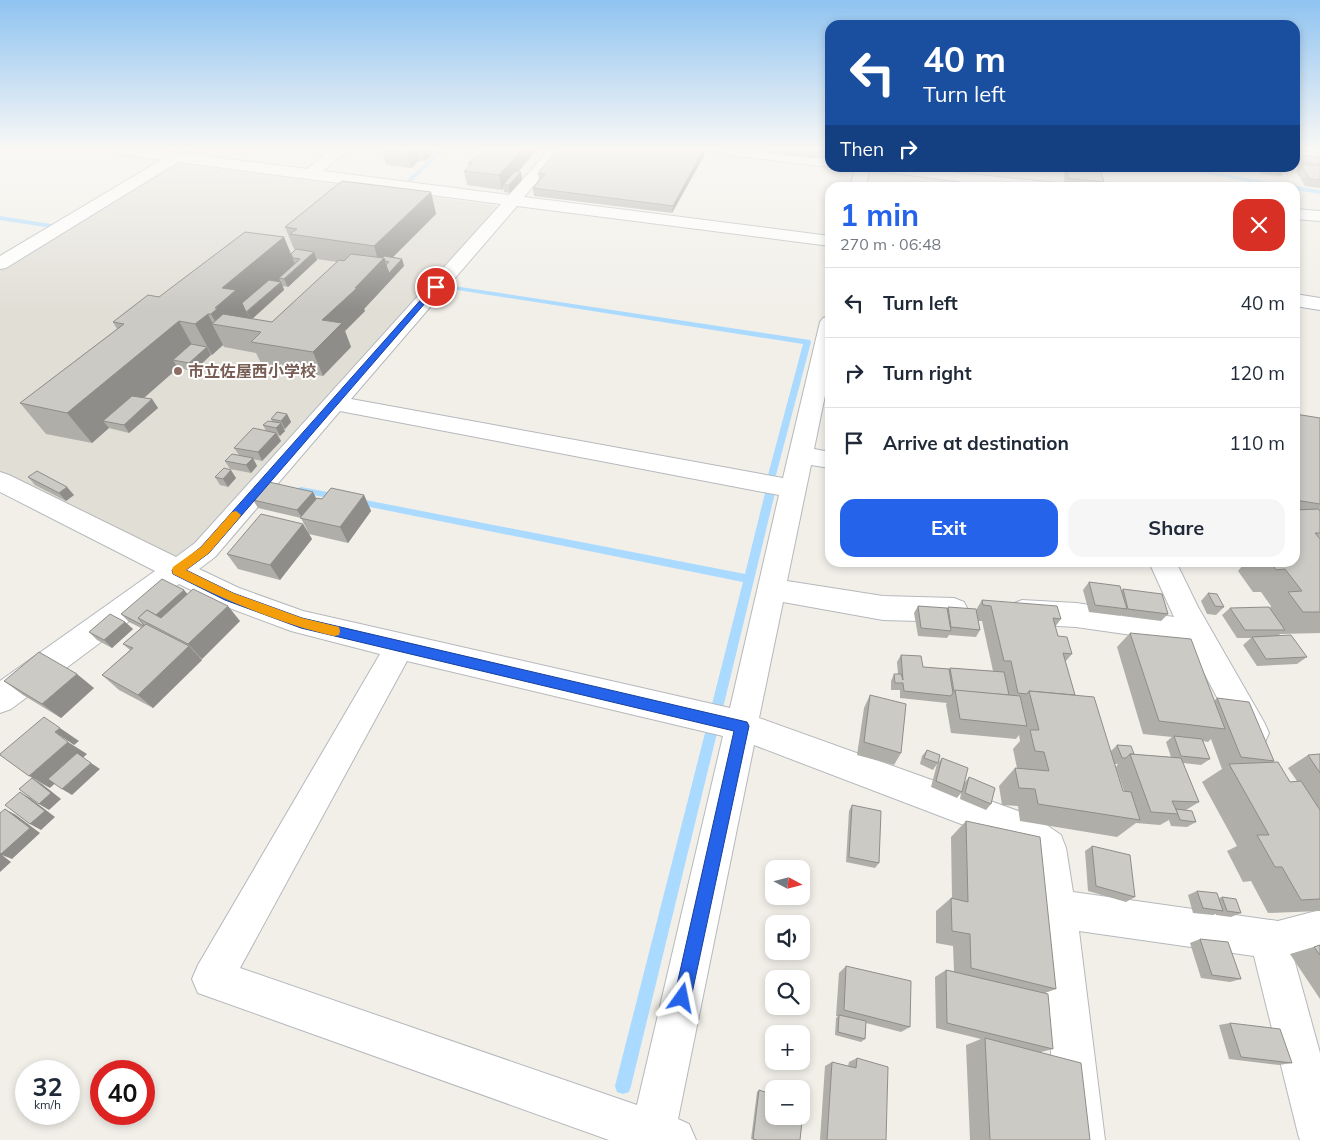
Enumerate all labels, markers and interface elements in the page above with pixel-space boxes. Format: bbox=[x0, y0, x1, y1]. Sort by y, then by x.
text: 40 m bbox=[923, 37, 1006, 81]
icon: left bbox=[840, 40, 905, 105]
text: Turn left bbox=[923, 80, 1006, 108]
icon: right bbox=[894, 135, 922, 163]
text: Then bbox=[840, 137, 884, 161]
text: 1 min bbox=[840, 196, 919, 234]
button: close bbox=[1233, 199, 1285, 251]
text: 270 m · 06:48 bbox=[840, 234, 941, 254]
pin bbox=[415, 266, 457, 308]
icon: arrive bbox=[422, 273, 450, 301]
icon: left bbox=[840, 289, 868, 317]
text: Turn left bbox=[883, 291, 958, 315]
text: 40 m bbox=[1241, 291, 1285, 315]
icon: right bbox=[840, 359, 868, 387]
place label: 市立佐屋西小学校 bbox=[188, 361, 316, 381]
text: Turn right bbox=[883, 361, 972, 385]
text: 120 m bbox=[1229, 361, 1285, 385]
marker: 市立佐屋西小学校 bbox=[172, 365, 184, 377]
icon: arrive bbox=[840, 429, 868, 457]
text: Arrive at destination bbox=[883, 431, 1069, 455]
text: 110 m bbox=[1229, 431, 1285, 455]
button: Exit bbox=[840, 499, 1058, 557]
button: Share bbox=[1068, 499, 1285, 557]
north arrow bbox=[765, 860, 810, 905]
map controls bbox=[765, 860, 810, 1125]
button: sound bbox=[765, 915, 810, 960]
button: search bbox=[765, 970, 810, 1015]
position arrow bbox=[655, 971, 707, 1023]
button: + bbox=[765, 1025, 810, 1070]
speed limit sign: 40 bbox=[90, 1060, 155, 1125]
text: 32 bbox=[32, 1071, 63, 1102]
button: − bbox=[765, 1080, 810, 1125]
text: km/h bbox=[34, 1097, 61, 1112]

